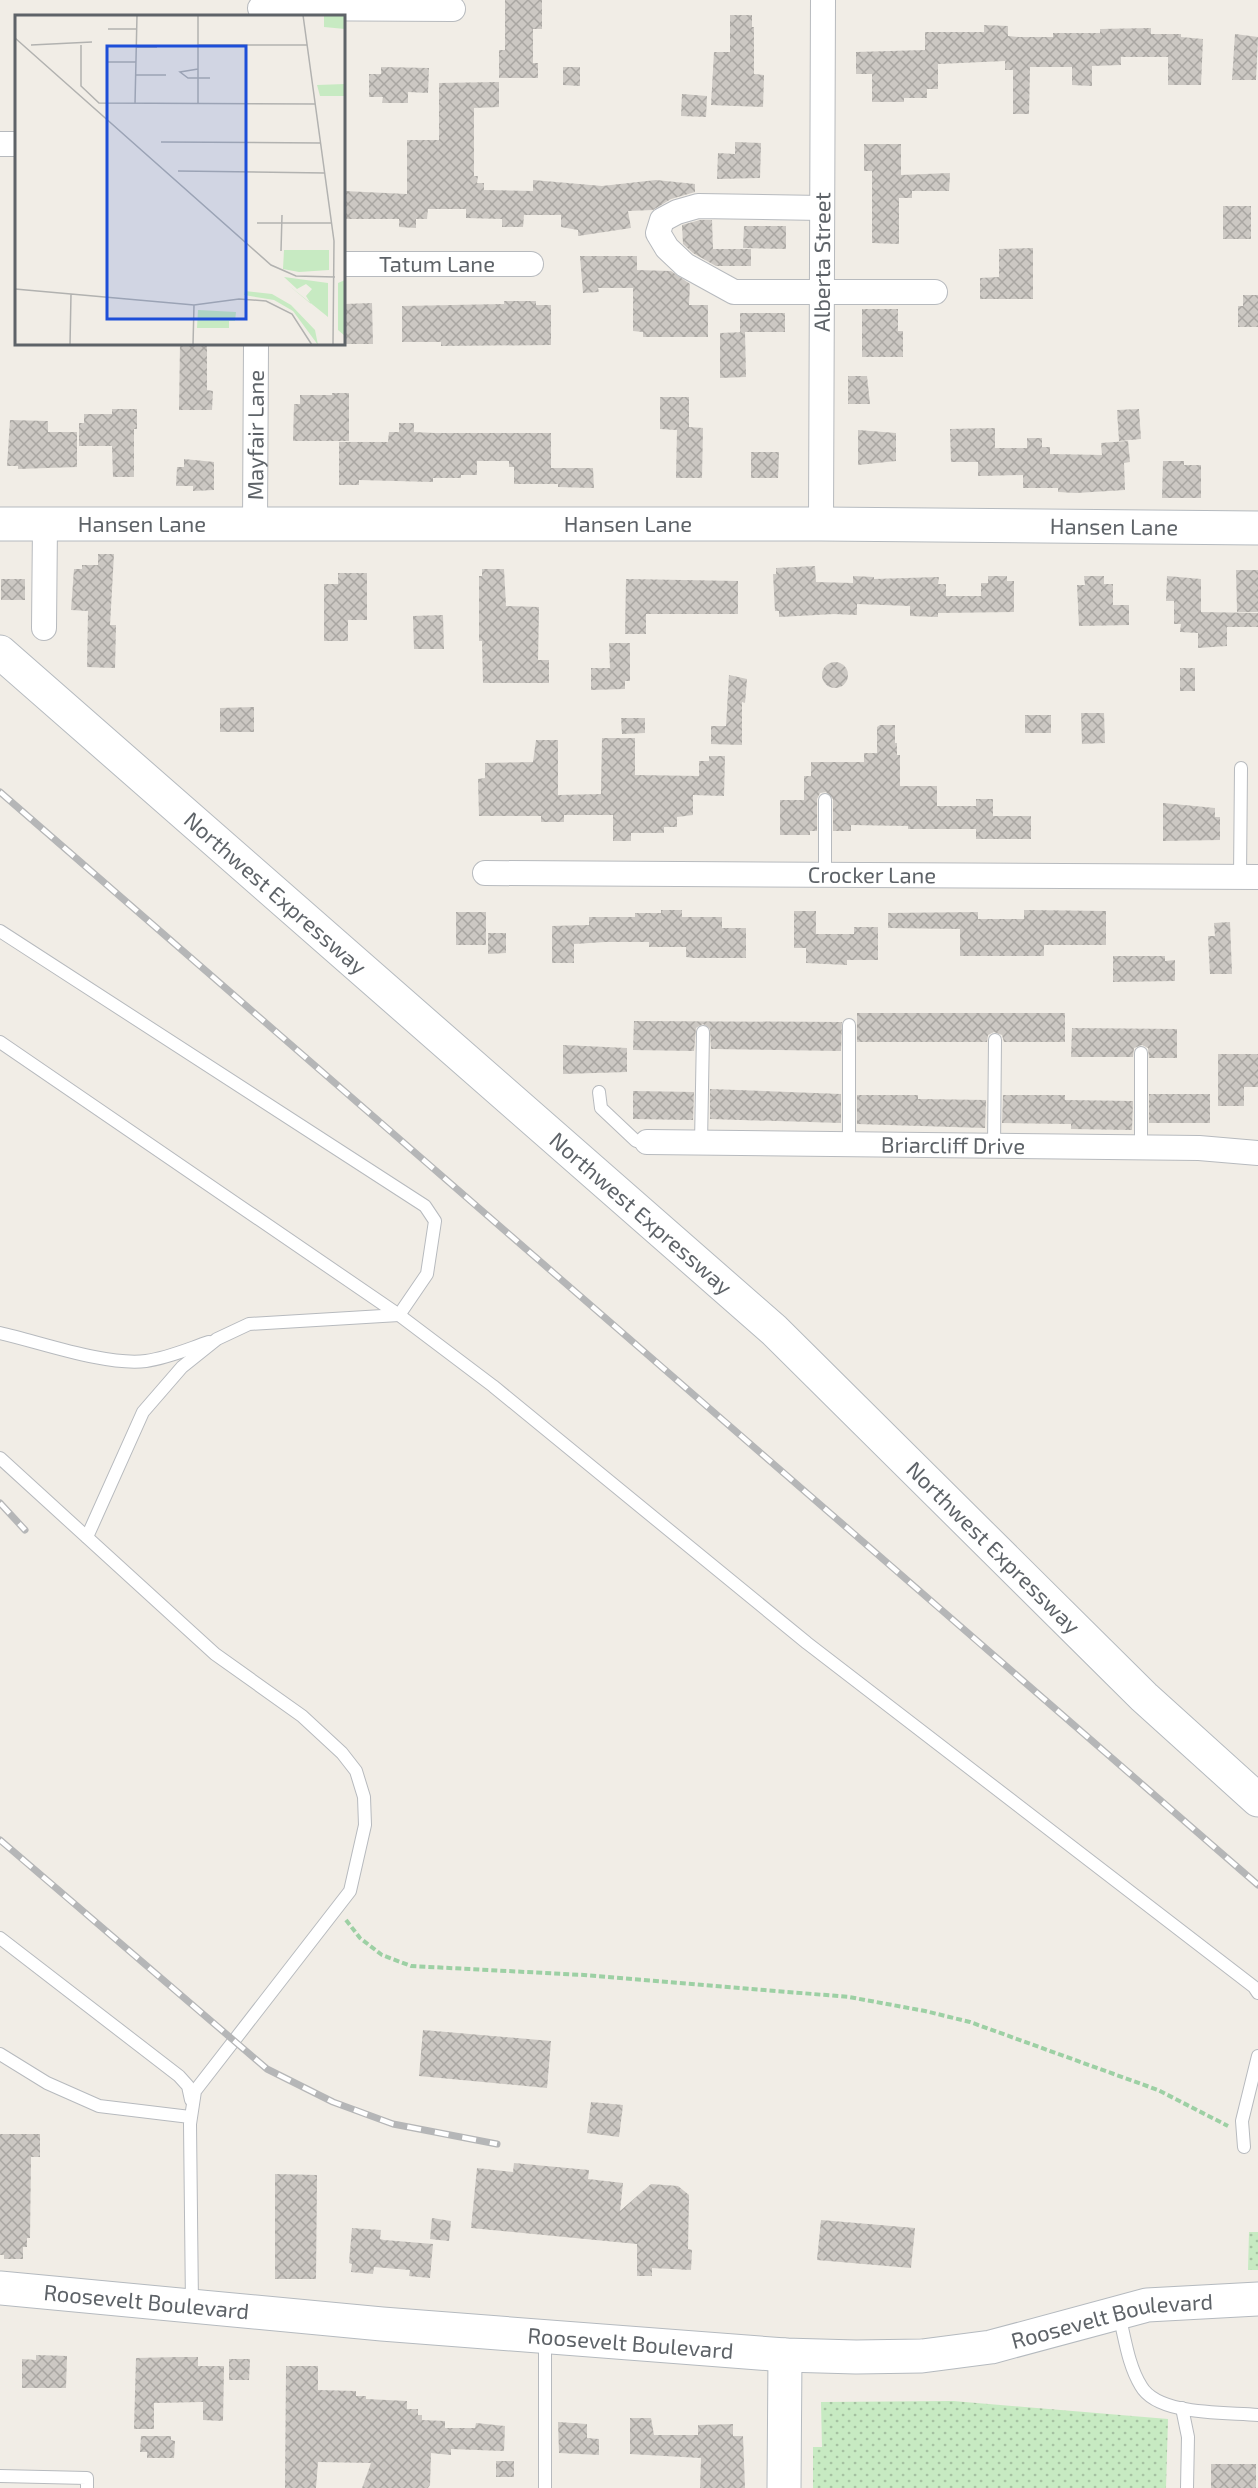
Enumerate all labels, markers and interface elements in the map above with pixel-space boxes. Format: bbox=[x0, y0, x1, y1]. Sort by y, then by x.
inset map bbox=[15, 15, 345, 345]
street label: Alberta Street bbox=[808, 192, 834, 332]
street label: Tatum Lane bbox=[379, 250, 495, 276]
street label: Mayfair Lane bbox=[241, 370, 268, 500]
street label: Hansen Lane bbox=[78, 510, 206, 536]
street label: Hansen Lane bbox=[564, 510, 692, 536]
street label: Hansen Lane bbox=[1050, 512, 1178, 539]
street label: Northwest Expressway bbox=[180, 806, 373, 979]
street label: Crocker Lane bbox=[808, 861, 936, 887]
street label: Northwest Expressway bbox=[545, 1126, 738, 1300]
street label: Briarcliff Drive bbox=[881, 1131, 1025, 1158]
street label: Northwest Expressway bbox=[902, 1455, 1086, 1639]
street label: Roosevelt Boulevard bbox=[43, 2278, 250, 2323]
street label: Roosevelt Boulevard bbox=[1008, 2287, 1214, 2353]
street label: Roosevelt Boulevard bbox=[527, 2321, 735, 2363]

